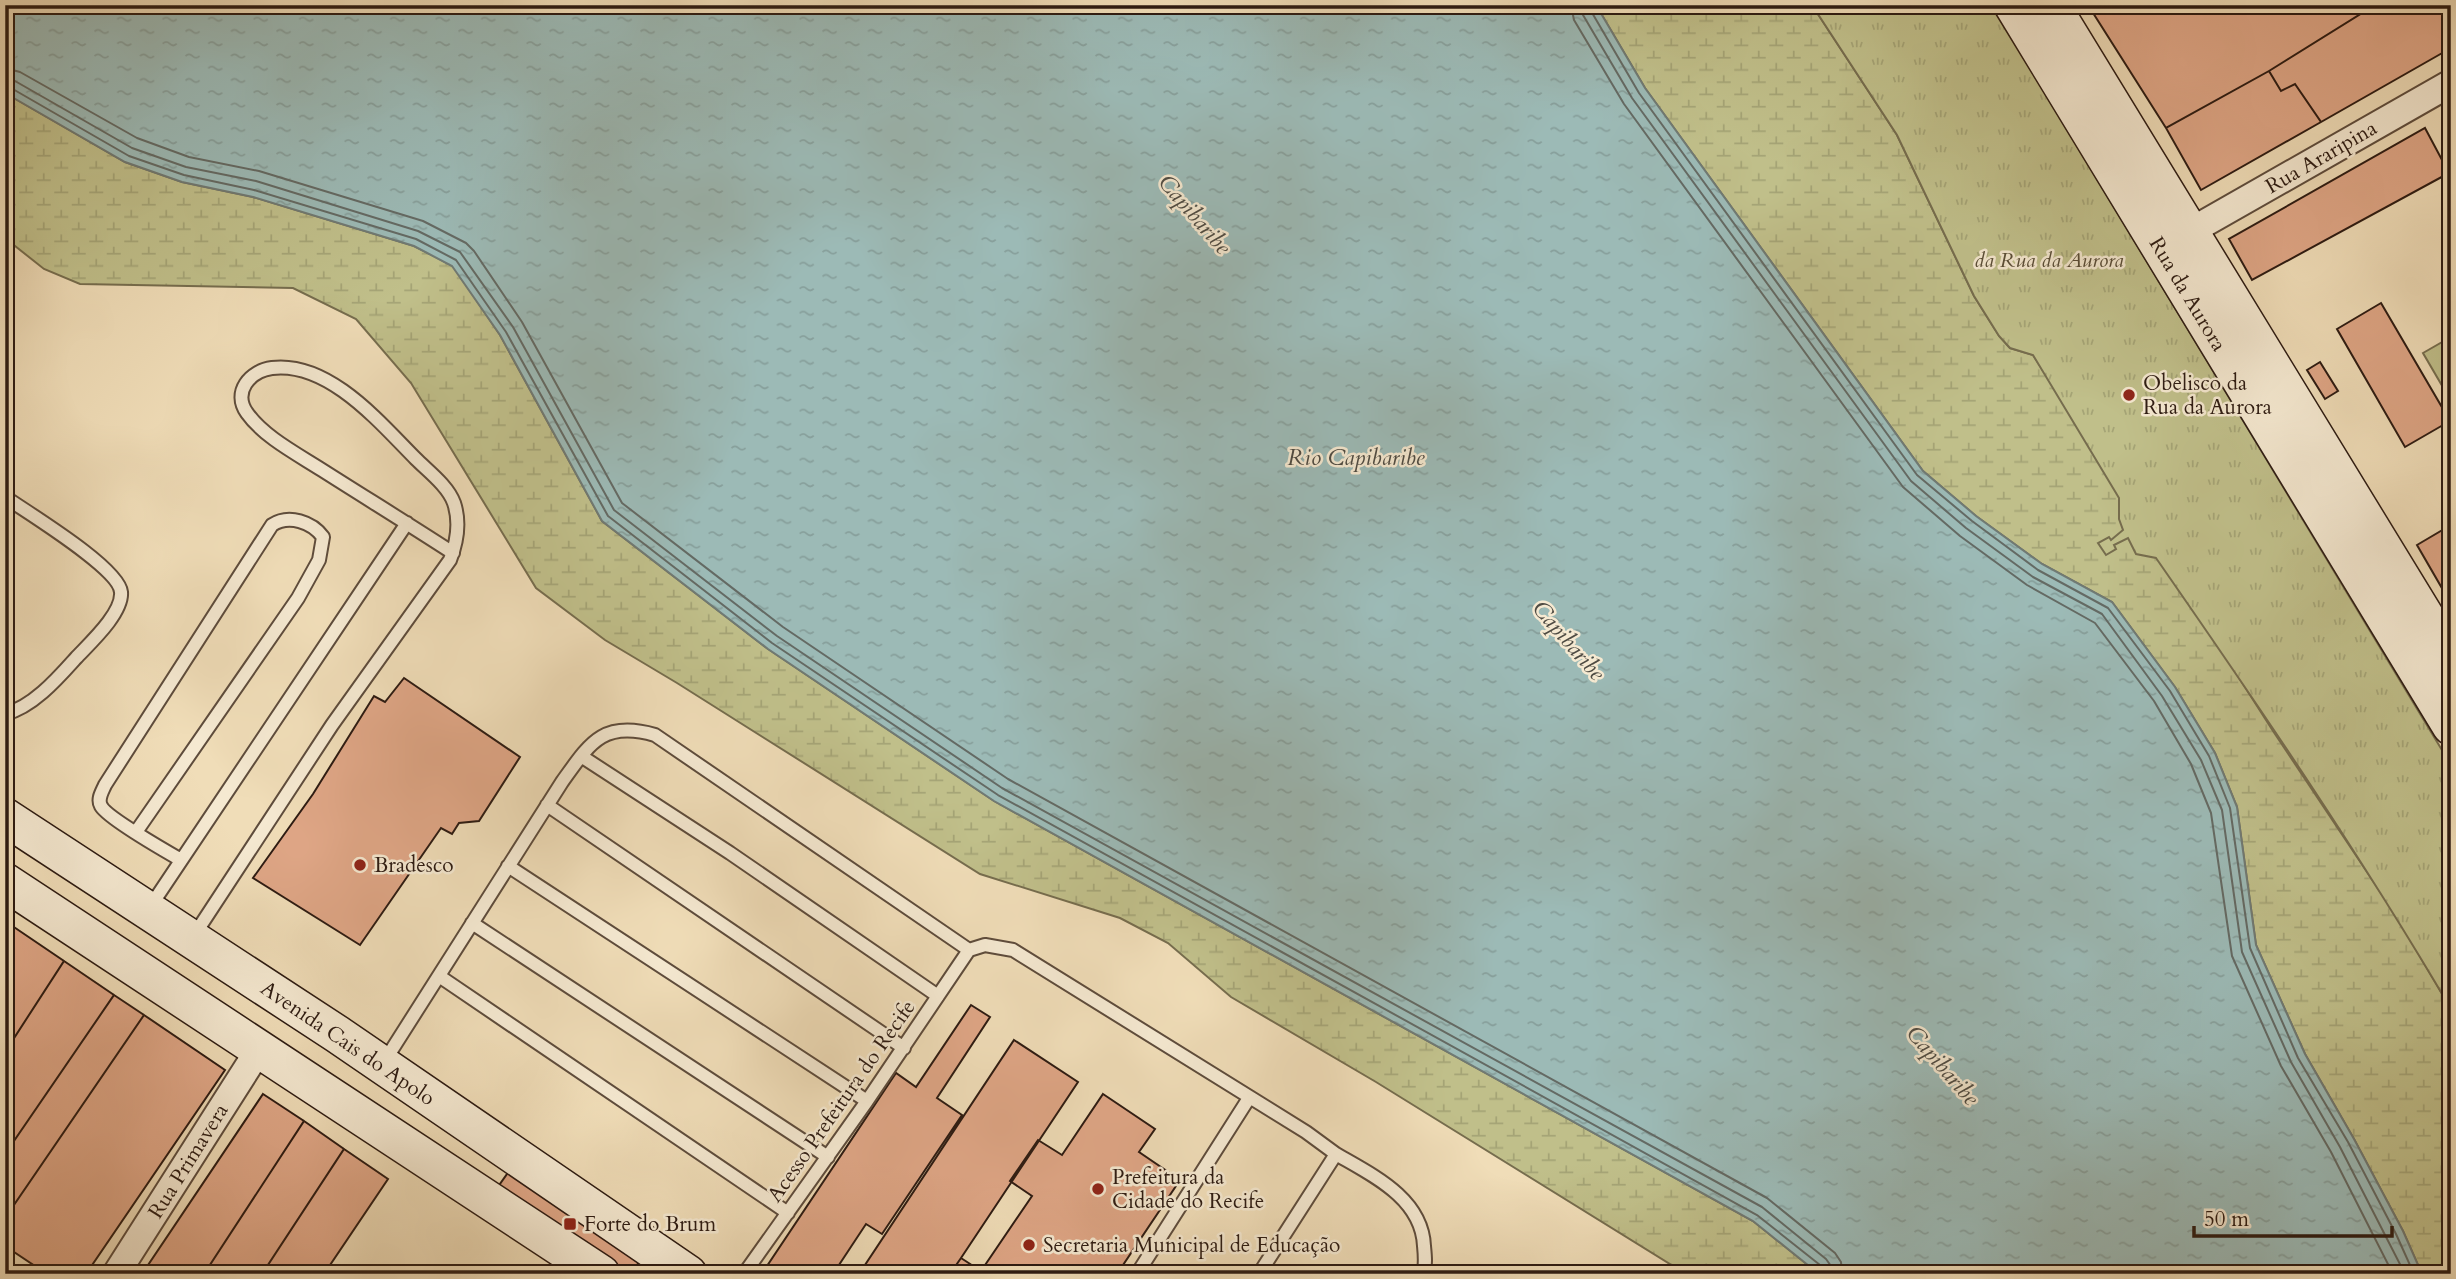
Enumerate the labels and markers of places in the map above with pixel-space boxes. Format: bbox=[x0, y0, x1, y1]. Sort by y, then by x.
place label: Obelisco da Rua da Aurora bbox=[2143, 369, 2272, 422]
marker: Obelisco da Rua da Aurora bbox=[2121, 387, 2137, 403]
place label: Bradesco bbox=[374, 851, 454, 880]
marker: Bradesco bbox=[352, 857, 368, 873]
place label: Prefeitura da Cidade do Recife bbox=[1112, 1163, 1264, 1216]
marker: Prefeitura da Cidade do Recife bbox=[1090, 1181, 1106, 1197]
place label: Forte do Brum bbox=[584, 1210, 716, 1239]
marker: Forte do Brum bbox=[562, 1216, 578, 1232]
place label: Secretaria Municipal de Educação bbox=[1043, 1231, 1340, 1260]
marker: Secretaria Municipal de Educação bbox=[1021, 1237, 1037, 1253]

